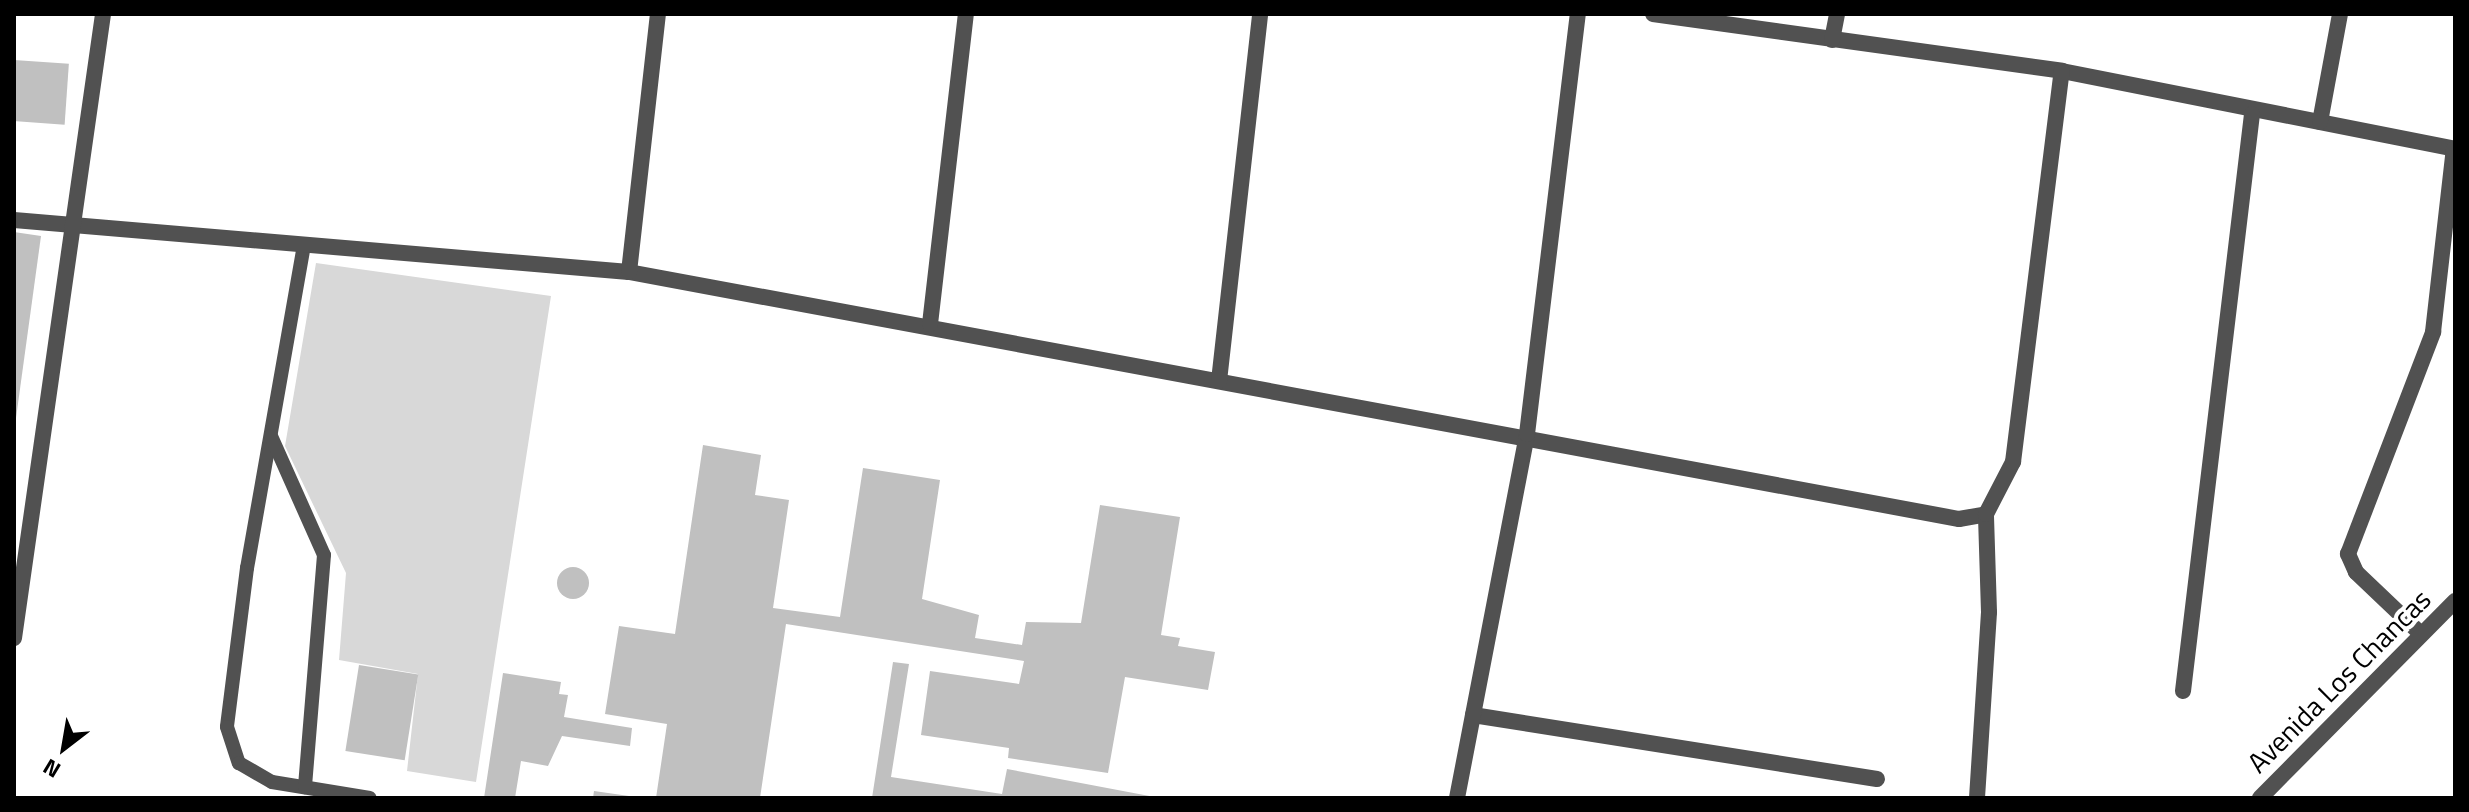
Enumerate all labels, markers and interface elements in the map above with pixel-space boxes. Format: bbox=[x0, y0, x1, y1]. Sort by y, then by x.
street label: Avenida Los Chancas bbox=[2240, 582, 2438, 780]
north arrow bbox=[24, 708, 104, 788]
text: N bbox=[36, 750, 67, 787]

